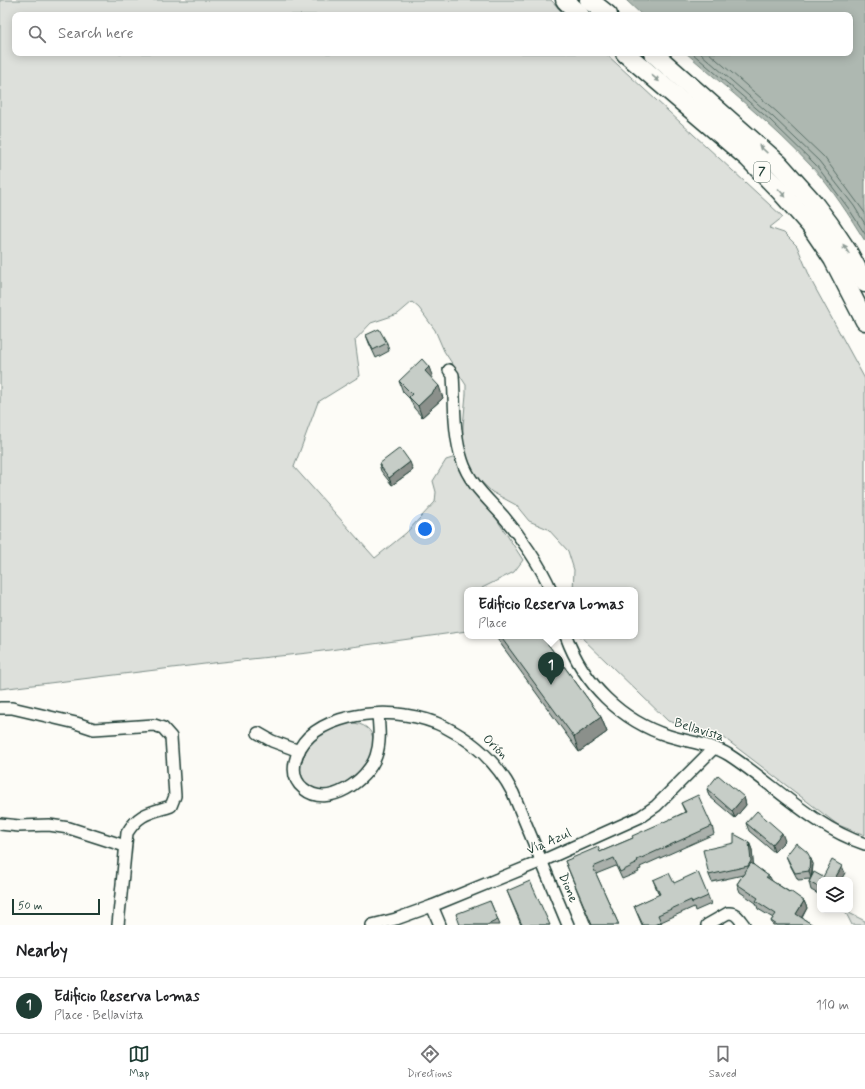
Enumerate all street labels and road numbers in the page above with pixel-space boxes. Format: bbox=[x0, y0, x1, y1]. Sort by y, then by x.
road number: 7 bbox=[754, 162, 770, 182]
street label: Bellavista bbox=[672, 714, 726, 746]
street label: Orión bbox=[479, 731, 511, 763]
street label: Vía Azul bbox=[524, 825, 574, 859]
street label: Dione bbox=[554, 871, 582, 905]

